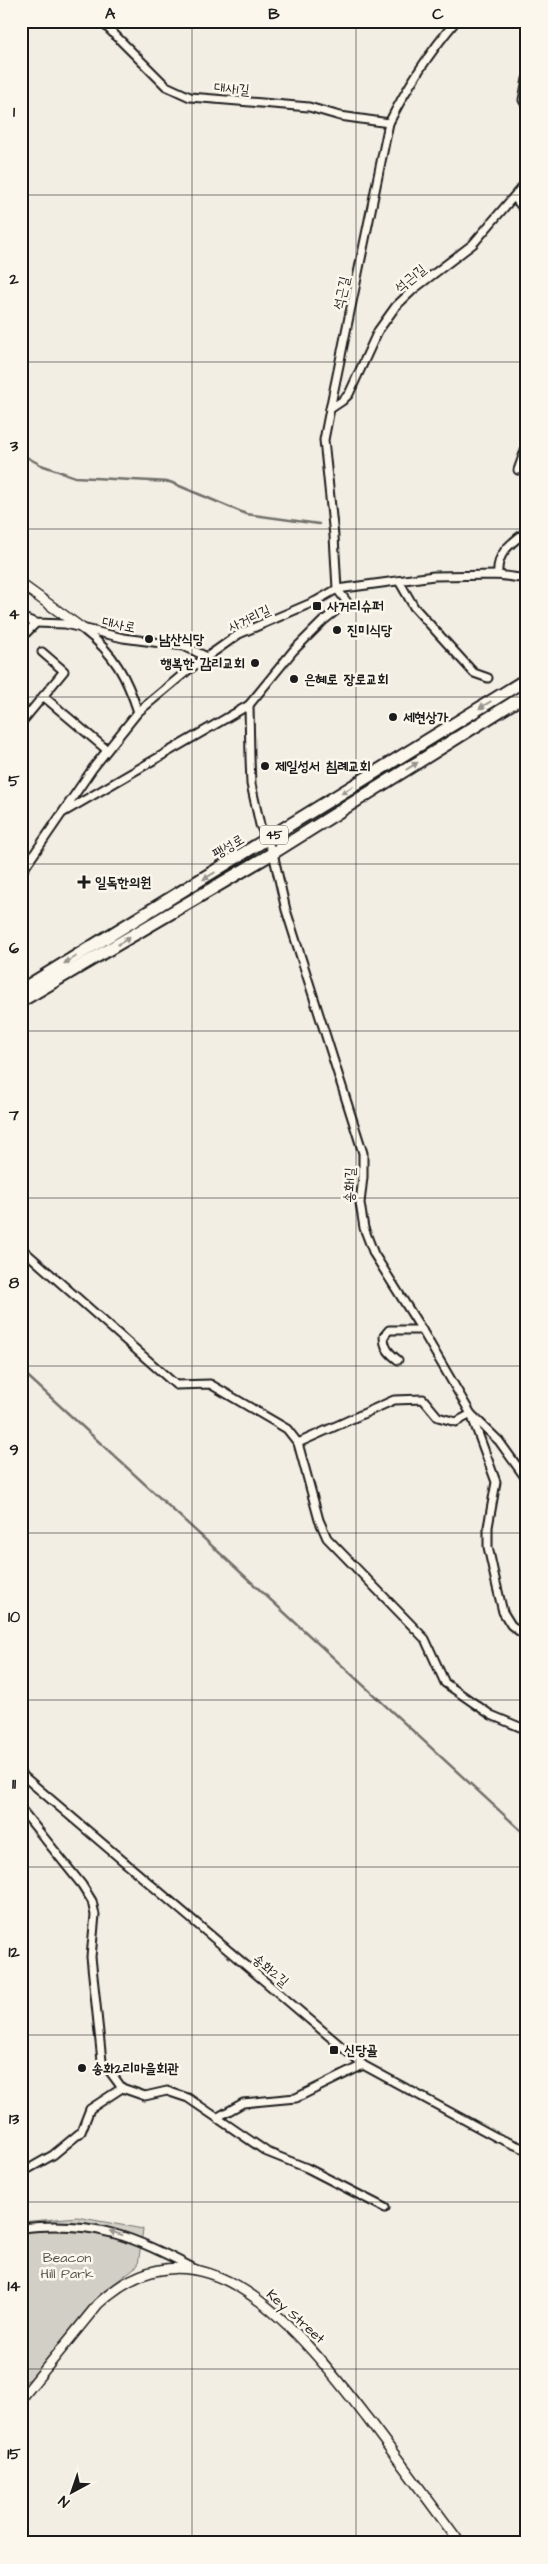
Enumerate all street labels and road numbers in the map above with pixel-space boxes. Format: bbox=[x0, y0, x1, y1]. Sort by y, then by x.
street label: 대사1길 bbox=[213, 77, 251, 101]
street label: 석근1길 bbox=[391, 259, 431, 298]
street label: 석근길 bbox=[329, 274, 355, 312]
street label: 사거리길 bbox=[225, 600, 275, 637]
street label: 대사로 bbox=[100, 612, 137, 638]
road number: 45 bbox=[260, 826, 288, 844]
street label: 팽성로 bbox=[209, 830, 248, 864]
street label: 송화1길 bbox=[339, 1166, 361, 1203]
street label: 송화2길 bbox=[248, 1950, 293, 1992]
street label: Key Street bbox=[262, 2285, 329, 2349]

